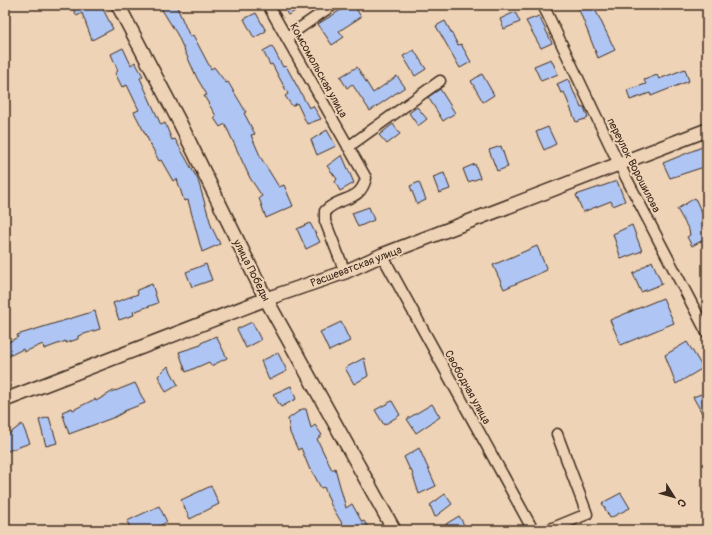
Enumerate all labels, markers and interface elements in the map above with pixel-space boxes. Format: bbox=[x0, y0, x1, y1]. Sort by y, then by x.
street label: Комсомольская улица bbox=[287, 21, 350, 120]
street label: переулок Ворошилова bbox=[604, 116, 663, 215]
street label: улица Победы bbox=[230, 236, 273, 303]
street label: Расшеватская улица bbox=[309, 243, 404, 290]
street label: Свободная улица bbox=[442, 348, 493, 426]
north arrow bbox=[654, 477, 694, 517]
text: С bbox=[674, 496, 689, 510]

